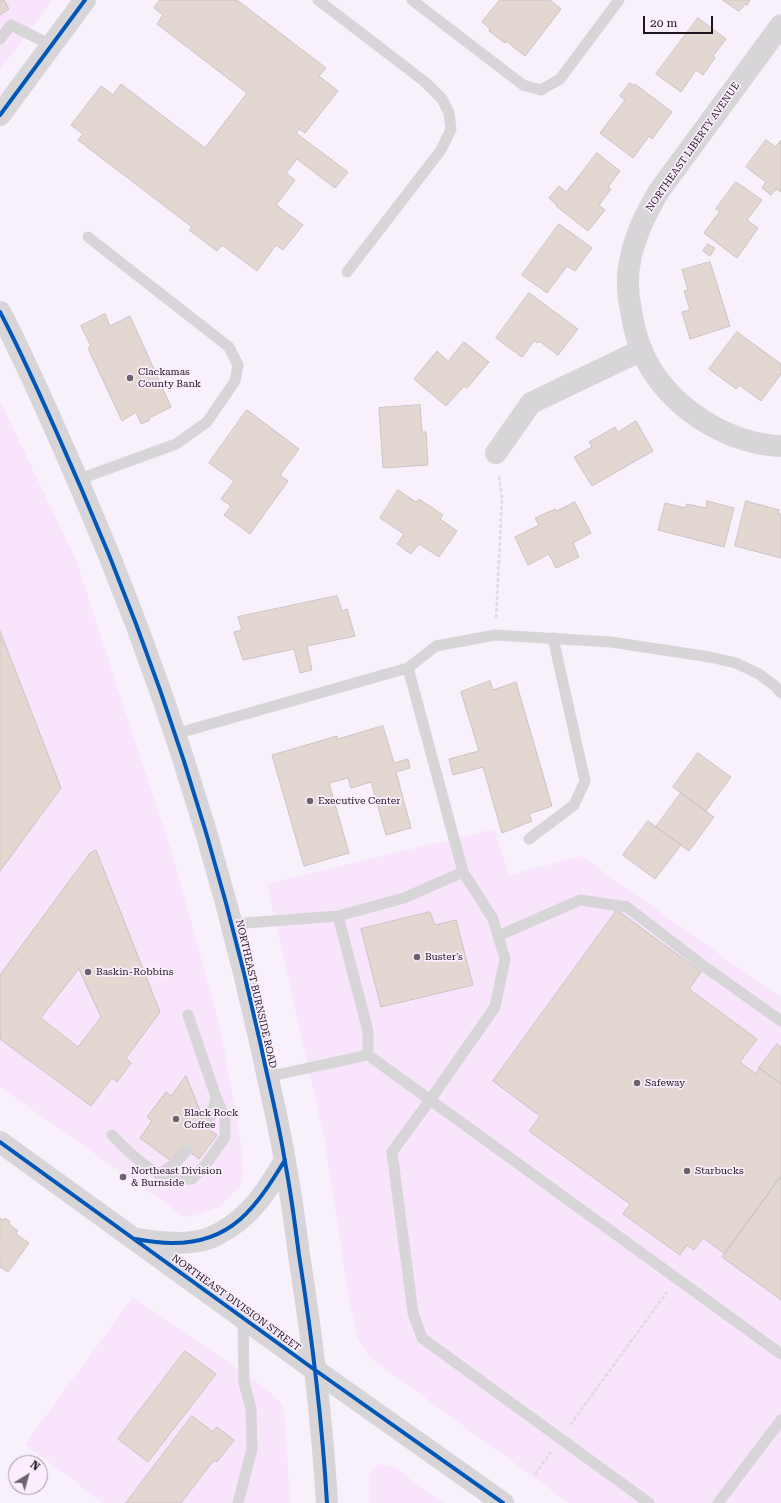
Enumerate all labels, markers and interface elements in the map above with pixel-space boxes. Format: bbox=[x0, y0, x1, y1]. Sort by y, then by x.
scale bar bbox=[645, 8, 715, 34]
text: 20 m bbox=[650, 16, 677, 30]
street label: NORTHEAST LIBERTY AVENUE bbox=[644, 80, 742, 214]
place label: Clackamas County Bank bbox=[138, 366, 201, 390]
marker: Clackamas County Bank bbox=[125, 373, 135, 383]
place label: Executive Center bbox=[318, 795, 400, 807]
marker: Executive Center bbox=[305, 796, 315, 806]
street label: NORTHEAST BURNSIDE ROAD bbox=[233, 918, 279, 1070]
place label: Buster's bbox=[425, 951, 463, 963]
marker: Buster's bbox=[412, 952, 422, 962]
place label: Baskin-Robbins bbox=[96, 966, 173, 978]
marker: Baskin-Robbins bbox=[83, 967, 93, 977]
place label: Safeway bbox=[645, 1077, 685, 1089]
marker: Safeway bbox=[632, 1078, 642, 1088]
place label: Black Rock Coffee bbox=[184, 1107, 238, 1130]
marker: Black Rock Coffee bbox=[171, 1114, 181, 1124]
place label: Northeast Division & Burnside bbox=[131, 1165, 222, 1188]
place label: Starbucks bbox=[695, 1165, 744, 1177]
marker: Starbucks bbox=[682, 1166, 692, 1176]
marker: Northeast Division & Burnside bbox=[118, 1172, 128, 1182]
street label: NORTHEAST DIVISION STREET bbox=[169, 1252, 303, 1354]
north arrow bbox=[8, 1455, 48, 1495]
text: N bbox=[28, 1458, 42, 1474]

